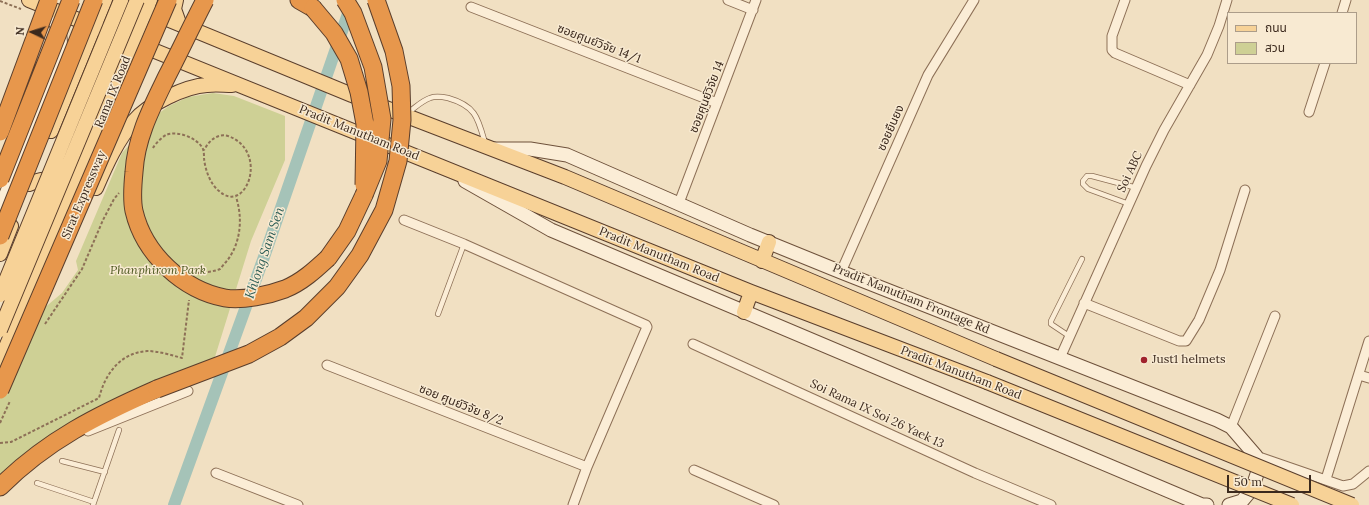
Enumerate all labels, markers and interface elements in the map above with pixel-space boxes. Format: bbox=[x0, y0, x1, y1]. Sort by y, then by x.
north arrow bbox=[12, 12, 52, 52]
legend bbox=[1227, 12, 1357, 64]
text: ถนน bbox=[1265, 20, 1287, 35]
street label: ซอยศูนย์วิจัย 14/1 bbox=[555, 21, 643, 67]
text: N bbox=[13, 26, 27, 36]
text: สวน bbox=[1265, 40, 1285, 55]
street label: Rama IX Road bbox=[92, 54, 134, 130]
street label: ซอยศูนย์วิจัย 14 bbox=[687, 59, 727, 135]
street label: Pradit Manutham Road bbox=[297, 102, 421, 164]
street label: ซอยยืนยง bbox=[875, 103, 907, 153]
street label: Sirat Expressway bbox=[59, 149, 109, 241]
street label: Soi ABC bbox=[1114, 149, 1146, 195]
water label: Khlong Sam Sen bbox=[242, 205, 288, 301]
street label: Pradit Manutham Road bbox=[597, 224, 721, 286]
street label: Pradit Manutham Frontage Rd bbox=[830, 261, 992, 337]
park label: Phanphirom Park bbox=[110, 264, 206, 278]
street label: Pradit Manutham Road bbox=[898, 343, 1024, 403]
place label: Just1 helmets bbox=[1152, 353, 1226, 367]
marker: Just1 helmets bbox=[1139, 355, 1149, 365]
street label: Soi Rama IX Soi 26 Yaek 13 bbox=[808, 377, 946, 451]
street label: ซอย ศูนย์วิจัย 8/2 bbox=[417, 382, 505, 428]
scale bar bbox=[1229, 467, 1313, 493]
text: 50 m bbox=[1234, 474, 1262, 489]

